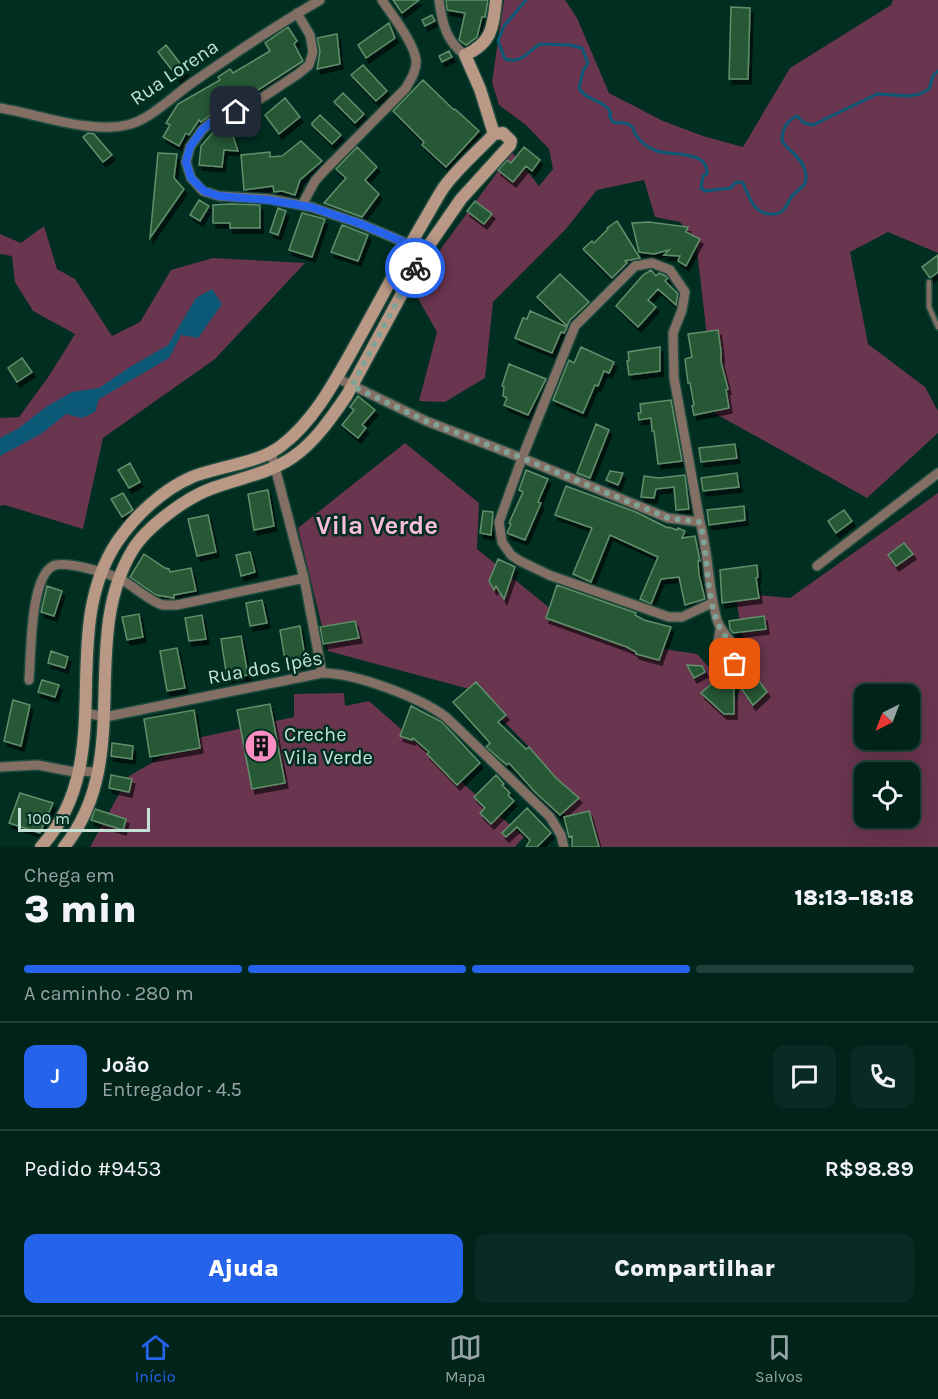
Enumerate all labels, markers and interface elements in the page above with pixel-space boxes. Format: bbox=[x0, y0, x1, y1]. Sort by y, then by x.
street label: Rua Lorena bbox=[126, 35, 223, 110]
pin bbox=[210, 86, 261, 137]
icon: home bbox=[219, 95, 252, 128]
courier bbox=[385, 238, 445, 298]
icon: bike bbox=[399, 252, 432, 285]
district label: Vila Verde bbox=[316, 510, 438, 541]
pin bbox=[709, 638, 760, 689]
street label: Rua dos Ipês bbox=[206, 646, 324, 689]
icon: bag bbox=[718, 647, 751, 680]
north arrow bbox=[854, 684, 920, 750]
map controls bbox=[854, 684, 920, 828]
place label: Creche Vila Verde bbox=[284, 723, 373, 769]
building icon: Creche Vila Verde bbox=[243, 728, 279, 764]
button: locate bbox=[854, 762, 920, 828]
scale bar bbox=[18, 805, 150, 832]
text: 100 m bbox=[27, 809, 70, 828]
text: Chega em bbox=[24, 864, 115, 887]
text: 18:13–18:18 bbox=[794, 885, 914, 911]
text: 3 min bbox=[24, 886, 137, 932]
text: A caminho · 280 m bbox=[24, 982, 194, 1005]
button: chat bbox=[773, 1045, 836, 1108]
button: phone bbox=[851, 1045, 914, 1108]
text: João bbox=[102, 1052, 150, 1078]
text: J bbox=[51, 1063, 60, 1089]
text: Entregador · 4.5 bbox=[102, 1078, 242, 1101]
text: Pedido #9453 bbox=[24, 1156, 162, 1182]
text: R$98.89 bbox=[825, 1156, 914, 1182]
button: Ajuda bbox=[24, 1234, 463, 1303]
button: Compartilhar bbox=[475, 1234, 914, 1303]
tab: Início bbox=[135, 1331, 175, 1386]
tab: Mapa bbox=[445, 1331, 486, 1386]
tab: Salvos bbox=[755, 1331, 803, 1386]

